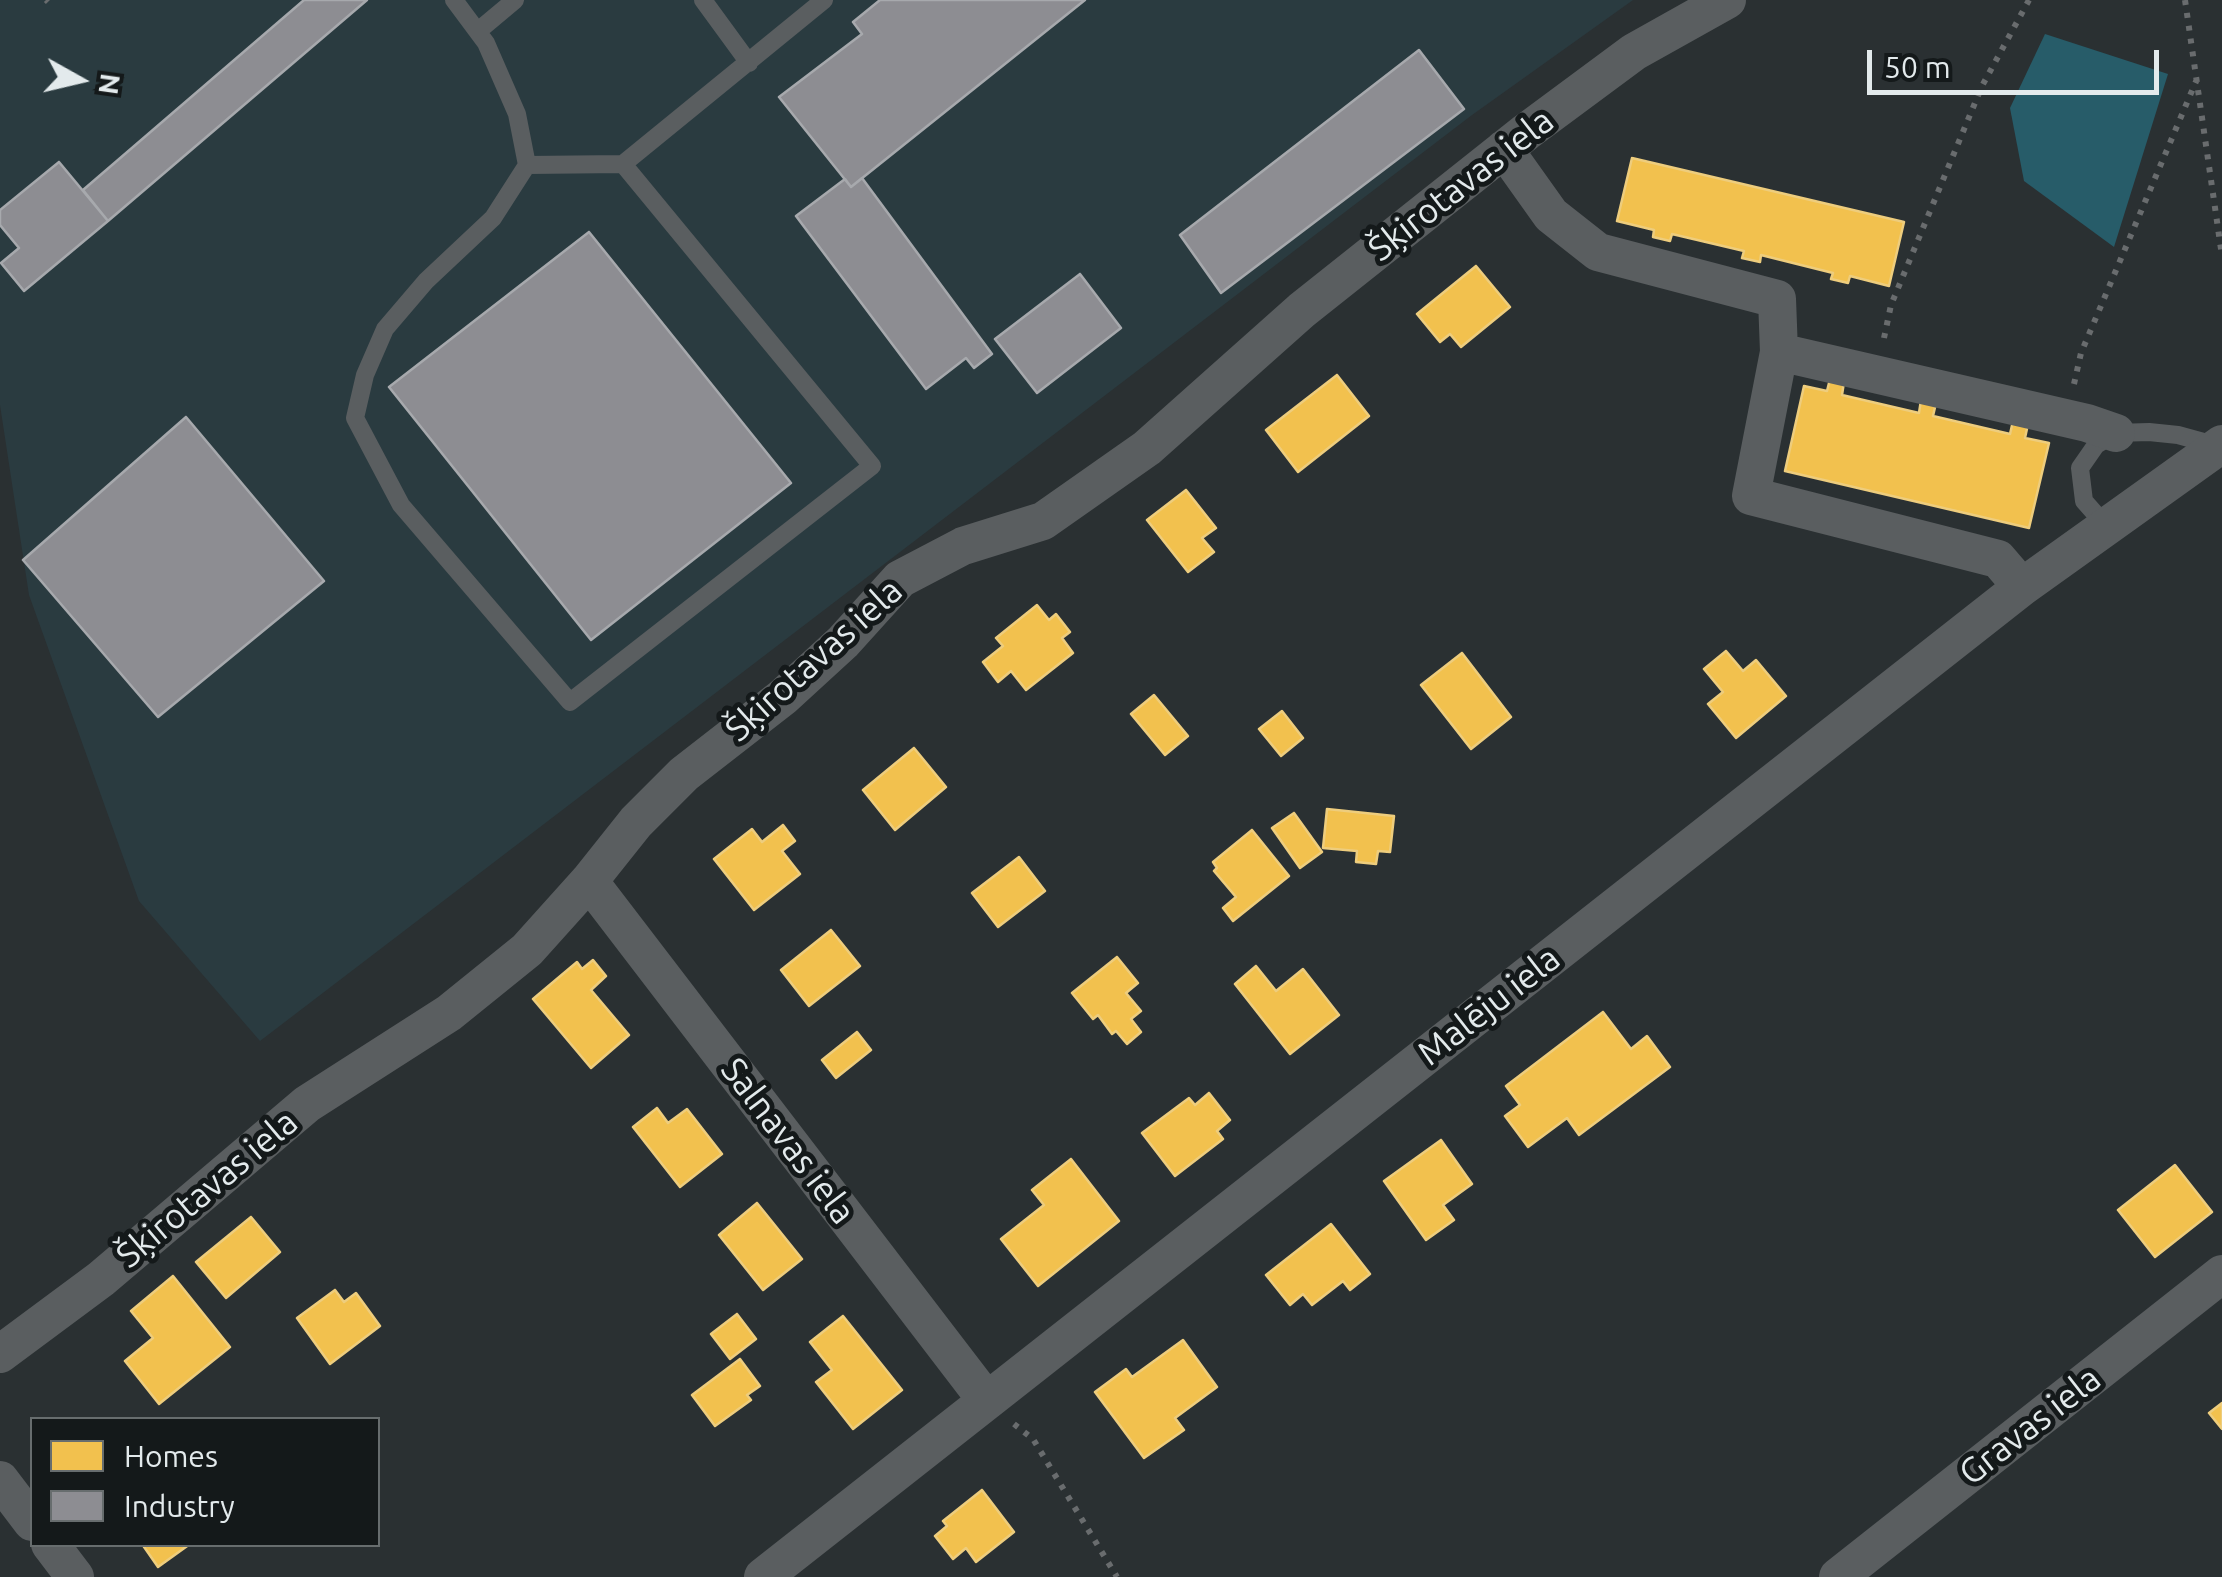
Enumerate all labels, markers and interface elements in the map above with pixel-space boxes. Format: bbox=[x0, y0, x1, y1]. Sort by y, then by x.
north arrow bbox=[30, 30, 130, 130]
scale bar bbox=[1872, 30, 2164, 92]
text: 50 m bbox=[1884, 50, 1951, 84]
text: N bbox=[93, 72, 127, 97]
street label: Šķirotavas iela bbox=[1360, 100, 1562, 270]
street label: Šķirotavas iela bbox=[717, 570, 911, 750]
street label: Malēju iela bbox=[1410, 938, 1568, 1074]
street label: Salnavas iela bbox=[712, 1050, 864, 1232]
street label: Šķirotavas iela bbox=[108, 1101, 306, 1277]
street label: Gravas iela bbox=[1951, 1358, 2109, 1494]
legend bbox=[30, 1417, 380, 1547]
text: Homes bbox=[124, 1439, 218, 1473]
text: Industry bbox=[124, 1489, 235, 1523]

